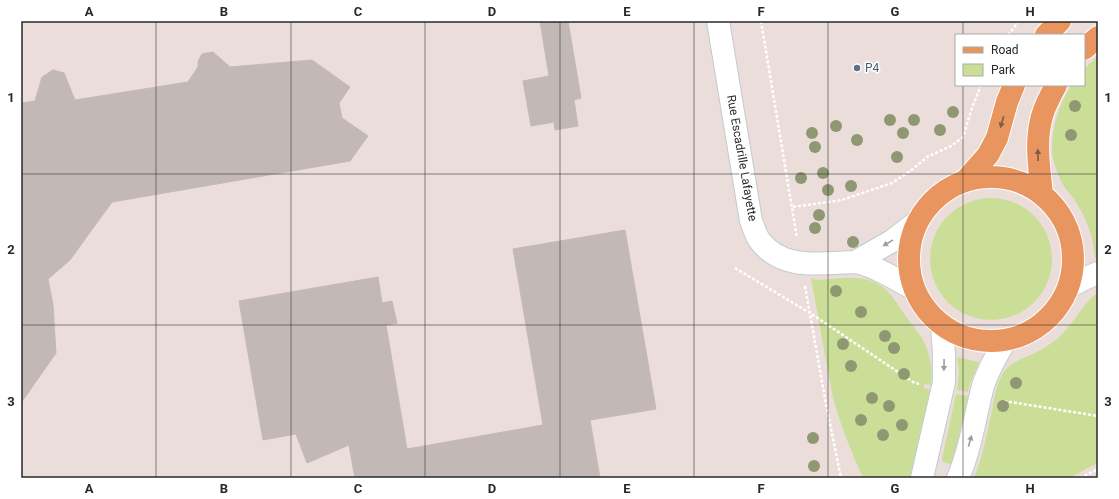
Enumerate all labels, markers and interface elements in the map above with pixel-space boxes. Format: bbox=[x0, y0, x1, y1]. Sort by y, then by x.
text: A bbox=[85, 4, 94, 19]
text: B bbox=[220, 4, 228, 19]
text: C bbox=[354, 4, 363, 19]
text: D bbox=[488, 4, 496, 19]
text: E bbox=[623, 4, 631, 19]
text: F bbox=[757, 4, 765, 19]
text: G bbox=[891, 4, 900, 19]
text: H bbox=[1025, 4, 1035, 19]
legend bbox=[955, 34, 1085, 86]
text: Road bbox=[991, 43, 1019, 57]
place label: P4 bbox=[865, 61, 880, 75]
marker: P4 bbox=[852, 63, 862, 73]
text: Park bbox=[991, 63, 1016, 77]
text: 1 bbox=[7, 90, 15, 105]
text: 1 bbox=[1104, 90, 1112, 105]
street label: Rue Escadrille Lafayette bbox=[724, 94, 760, 222]
one-way arrow bbox=[999, 116, 1005, 128]
one-way arrow bbox=[1035, 149, 1042, 161]
one-way arrow bbox=[882, 240, 894, 247]
text: 2 bbox=[7, 242, 15, 257]
text: 2 bbox=[1104, 242, 1112, 257]
one-way arrow bbox=[941, 359, 947, 372]
text: 3 bbox=[7, 394, 15, 409]
text: 3 bbox=[1104, 394, 1112, 409]
one-way arrow bbox=[967, 435, 973, 447]
text: A bbox=[85, 481, 94, 496]
text: B bbox=[220, 481, 228, 496]
text: C bbox=[354, 481, 363, 496]
text: D bbox=[488, 481, 496, 496]
text: E bbox=[623, 481, 631, 496]
text: F bbox=[757, 481, 765, 496]
text: G bbox=[891, 481, 900, 496]
text: H bbox=[1025, 481, 1035, 496]

